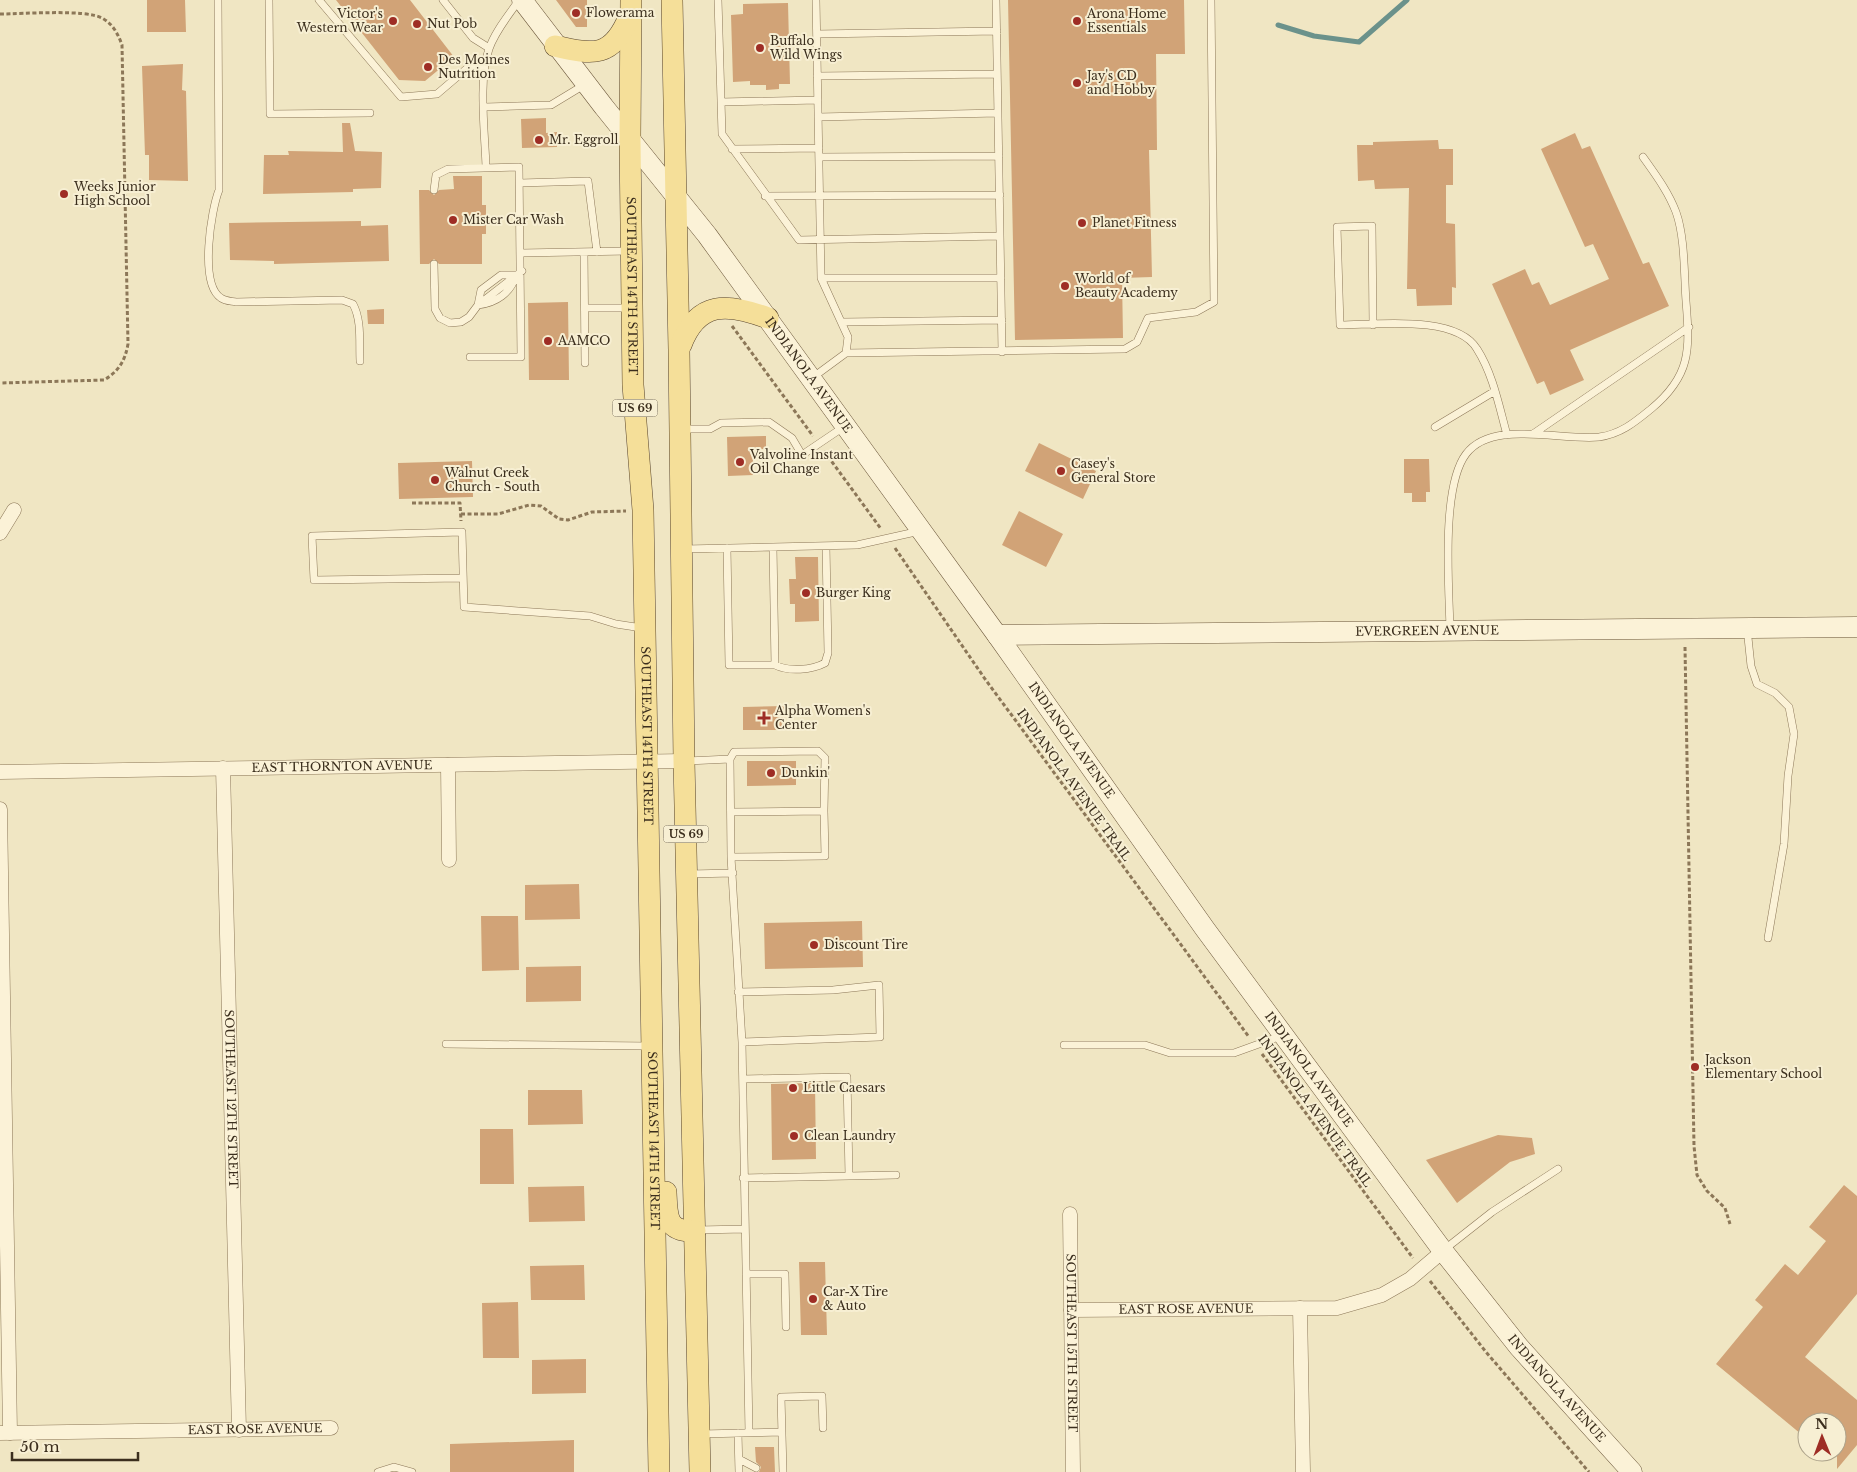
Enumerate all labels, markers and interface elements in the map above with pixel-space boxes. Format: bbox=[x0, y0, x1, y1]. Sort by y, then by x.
place label: Flowerama bbox=[586, 5, 655, 20]
place label: Victor's Western Wear bbox=[296, 6, 383, 35]
place label: Arona Home Essentials bbox=[1086, 6, 1166, 35]
marker: Flowerama bbox=[570, 7, 582, 19]
marker: Victor's Western Wear bbox=[387, 15, 399, 27]
marker: Arona Home Essentials bbox=[1071, 15, 1083, 27]
place label: Nut Pob bbox=[427, 16, 477, 31]
marker: Nut Pob bbox=[411, 18, 423, 30]
place label: Buffalo Wild Wings bbox=[769, 33, 842, 62]
marker: Buffalo Wild Wings bbox=[754, 42, 766, 54]
place label: Des Moines Nutrition bbox=[438, 52, 510, 81]
marker: Des Moines Nutrition bbox=[422, 61, 434, 73]
place label: Jay's CD and Hobby bbox=[1085, 68, 1156, 97]
marker: Jay's CD and Hobby bbox=[1071, 77, 1083, 89]
place label: Mr. Eggroll bbox=[549, 132, 618, 147]
marker: Mr. Eggroll bbox=[533, 134, 545, 146]
place label: Weeks Junior High School bbox=[73, 179, 156, 208]
marker: Weeks Junior High School bbox=[58, 188, 70, 200]
street label: SOUTHEAST 14TH STREET bbox=[624, 197, 641, 376]
place label: Mister Car Wash bbox=[463, 212, 564, 227]
marker: Mister Car Wash bbox=[447, 214, 459, 226]
place label: Planet Fitness bbox=[1092, 215, 1177, 230]
marker: Planet Fitness bbox=[1076, 217, 1088, 229]
place label: World of Beauty Academy bbox=[1074, 271, 1178, 300]
marker: World of Beauty Academy bbox=[1059, 280, 1071, 292]
street label: INDIANOLA AVENUE bbox=[762, 314, 856, 436]
place label: AAMCO bbox=[557, 333, 610, 348]
marker: AAMCO bbox=[542, 335, 554, 347]
road number: US 69 bbox=[612, 399, 658, 416]
place label: Valvoline Instant Oil Change bbox=[749, 447, 853, 476]
marker: Valvoline Instant Oil Change bbox=[734, 456, 746, 468]
place label: Casey's General Store bbox=[1071, 456, 1156, 485]
place label: Walnut Creek Church - South bbox=[444, 465, 540, 494]
marker: Casey's General Store bbox=[1055, 465, 1067, 477]
marker: Walnut Creek Church - South bbox=[429, 474, 441, 486]
place label: Burger King bbox=[816, 585, 891, 600]
marker: Burger King bbox=[800, 587, 812, 599]
street label: EVERGREEN AVENUE bbox=[1355, 622, 1499, 639]
street label: SOUTHEAST 14TH STREET bbox=[638, 646, 656, 825]
street label: INDIANOLA AVENUE bbox=[1025, 679, 1118, 801]
place label: Alpha Women's Center bbox=[774, 703, 871, 732]
street label: INDIANOLA AVENUE TRAIL bbox=[1014, 706, 1135, 864]
marker: Alpha Women's Center bbox=[757, 711, 771, 725]
street label: EAST THORNTON AVENUE bbox=[251, 757, 433, 775]
place label: Dunkin' bbox=[781, 765, 830, 780]
marker: Dunkin' bbox=[765, 767, 777, 779]
road number: US 69 bbox=[664, 826, 708, 842]
place label: Discount Tire bbox=[824, 937, 908, 952]
marker: Discount Tire bbox=[808, 939, 820, 951]
street label: SOUTHEAST 12TH STREET bbox=[222, 1009, 241, 1189]
street label: INDIANOLA AVENUE bbox=[1262, 1009, 1357, 1130]
street label: INDIANOLA AVENUE TRAIL bbox=[1255, 1032, 1376, 1190]
street label: SOUTHEAST 14TH STREET bbox=[645, 1051, 663, 1230]
place label: Jackson Elementary School bbox=[1703, 1052, 1822, 1081]
marker: Jackson Elementary School bbox=[1689, 1061, 1701, 1073]
place label: Little Caesars bbox=[803, 1080, 886, 1095]
marker: Little Caesars bbox=[787, 1082, 799, 1094]
place label: Clean Laundry bbox=[804, 1128, 896, 1143]
marker: Clean Laundry bbox=[788, 1130, 800, 1142]
street label: SOUTHEAST 15TH STREET bbox=[1063, 1254, 1081, 1433]
place label: Car-X Tire & Auto bbox=[823, 1284, 888, 1313]
marker: Car-X Tire & Auto bbox=[807, 1293, 819, 1305]
street label: EAST ROSE AVENUE bbox=[1119, 1301, 1254, 1317]
street label: INDIANOLA AVENUE bbox=[1505, 1331, 1609, 1445]
north arrow bbox=[1797, 1412, 1847, 1462]
text: N bbox=[1815, 1415, 1829, 1433]
street label: EAST ROSE AVENUE bbox=[187, 1420, 323, 1437]
scale bar bbox=[12, 1430, 139, 1462]
text: 50 m bbox=[20, 1437, 60, 1456]

